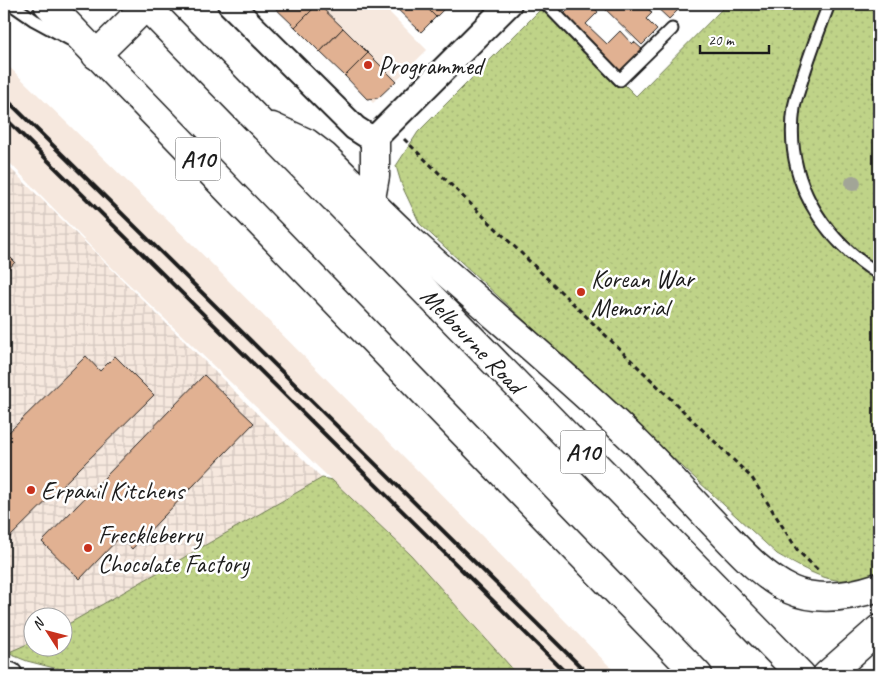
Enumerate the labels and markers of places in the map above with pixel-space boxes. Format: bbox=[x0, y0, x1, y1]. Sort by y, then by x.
place label: Programmed bbox=[378, 50, 486, 82]
marker: Programmed bbox=[362, 59, 374, 71]
place label: Korean War Memorial bbox=[591, 263, 696, 324]
marker: Korean War Memorial bbox=[575, 286, 587, 298]
place label: Erpanil Kitchens bbox=[41, 475, 187, 507]
marker: Erpanil Kitchens bbox=[25, 484, 37, 496]
place label: Freckleberry Chocolate Factory bbox=[98, 519, 250, 580]
marker: Freckleberry Chocolate Factory bbox=[82, 542, 94, 554]

